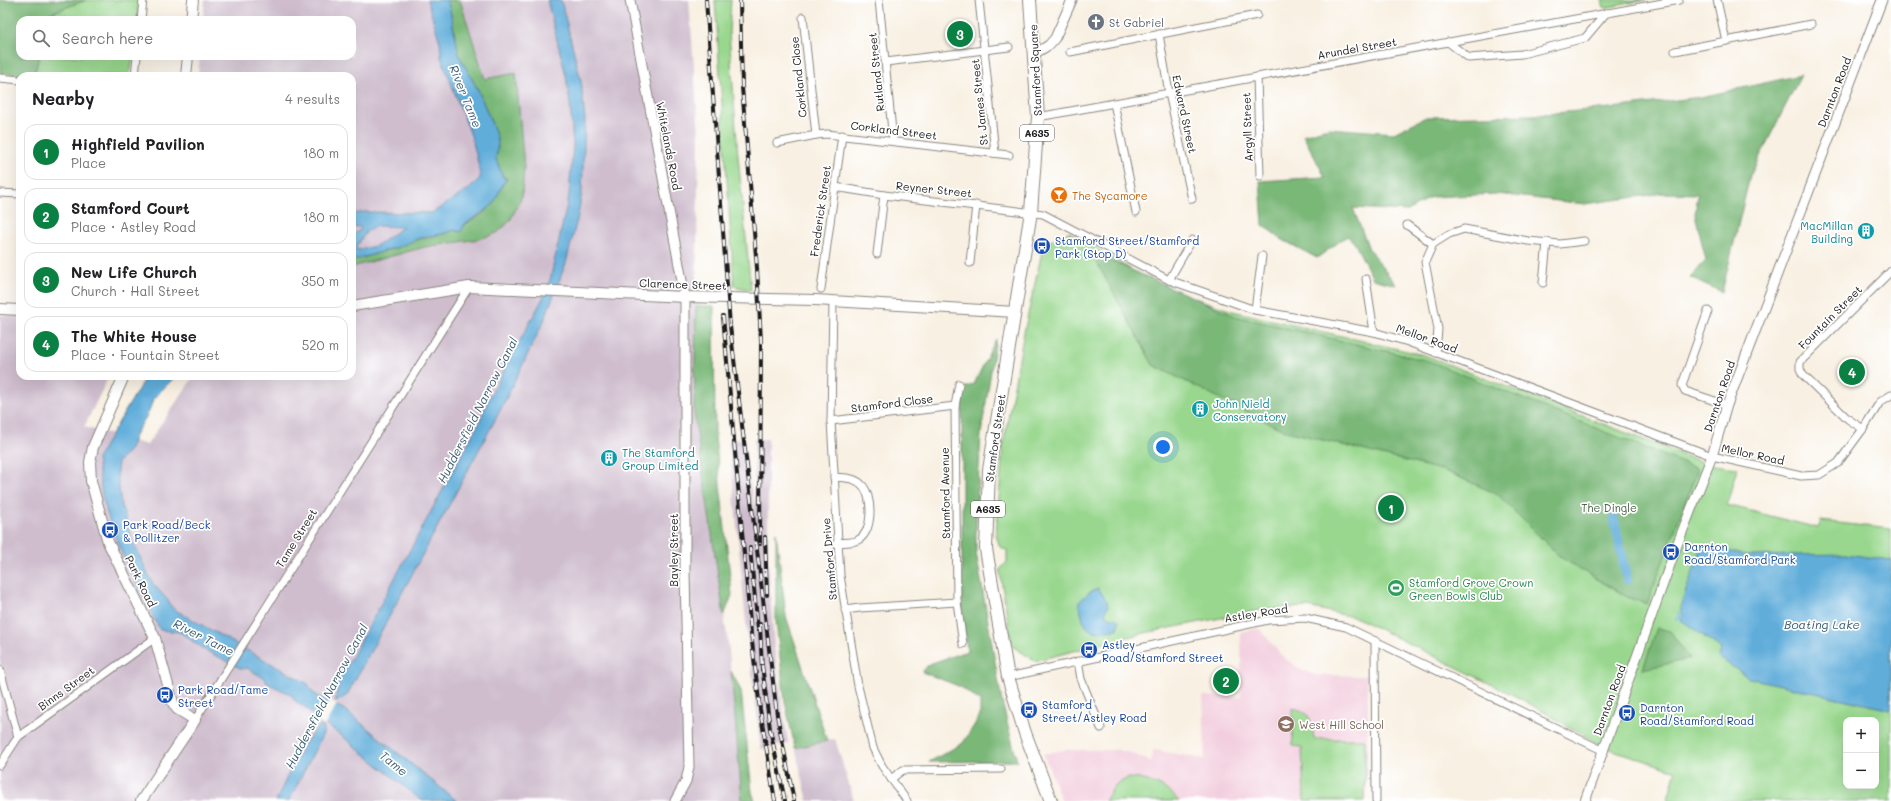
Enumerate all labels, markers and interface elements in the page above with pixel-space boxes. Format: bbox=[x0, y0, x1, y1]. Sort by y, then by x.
church icon: St Gabriel bbox=[1086, 12, 1106, 32]
place label: St Gabriel bbox=[1109, 15, 1164, 30]
search box bbox=[16, 16, 356, 60]
pin: 3 bbox=[947, 19, 973, 49]
street label: Stamford Square bbox=[1025, 24, 1045, 116]
icon: search bbox=[30, 27, 52, 49]
text: Search here bbox=[62, 28, 153, 48]
street label: Rutland Street bbox=[864, 32, 888, 112]
street label: Arundel Street bbox=[1316, 34, 1398, 62]
street label: Corkland Close bbox=[786, 36, 810, 118]
street label: Darnton Road bbox=[1814, 55, 1854, 129]
street label: St James Street bbox=[967, 58, 991, 146]
water label: River Tame bbox=[446, 62, 486, 130]
street label: Edward Street bbox=[1169, 73, 1201, 155]
text: Nearby bbox=[32, 87, 94, 109]
text: 4 results bbox=[285, 90, 340, 107]
street label: Argyll Street bbox=[1238, 92, 1256, 162]
street label: Whitelands Road bbox=[653, 100, 685, 192]
street label: Corkland Street bbox=[850, 117, 938, 143]
road number: A635 bbox=[1020, 125, 1054, 141]
text: Highfield Pavilion bbox=[71, 134, 205, 154]
text: 1 bbox=[43, 144, 49, 161]
text: 180 m bbox=[303, 144, 339, 161]
text: Place bbox=[71, 154, 106, 171]
street label: Frederick Street bbox=[806, 164, 834, 258]
street label: Reyner Street bbox=[895, 178, 973, 200]
bar icon: The Sycamore bbox=[1049, 185, 1069, 205]
place label: The Sycamore bbox=[1072, 188, 1148, 203]
text: Stamford Court bbox=[71, 198, 190, 218]
text: 2 bbox=[42, 208, 50, 225]
text: 180 m bbox=[303, 208, 339, 225]
text: Place · Astley Road bbox=[71, 218, 196, 235]
place label: MacMillan Building bbox=[1800, 218, 1853, 246]
building icon: MacMillan Building bbox=[1856, 221, 1876, 241]
place label: Stamford Street/Stamford Park (Stop D) bbox=[1055, 233, 1199, 261]
bus stop icon: Stamford Street/Stamford Park (Stop D) bbox=[1032, 236, 1052, 256]
text: New Life Church bbox=[71, 262, 197, 282]
text: 3 bbox=[42, 272, 50, 289]
text: 350 m bbox=[301, 272, 339, 289]
street label: Clarence Street bbox=[639, 275, 727, 293]
text: Church · Hall Street bbox=[71, 282, 200, 299]
street label: Fountain Street bbox=[1795, 282, 1865, 352]
street label: Mellor Road bbox=[1394, 320, 1460, 356]
text: The White House bbox=[71, 326, 197, 346]
water label: Huddersfield Narrow Canal bbox=[433, 334, 521, 486]
text: 4 bbox=[42, 336, 50, 353]
text: 520 m bbox=[302, 336, 339, 353]
text: Place · Fountain Street bbox=[71, 346, 220, 363]
pin: 4 bbox=[1839, 357, 1865, 387]
street label: Darnton Road bbox=[1700, 358, 1738, 434]
street label: Stamford Close bbox=[850, 390, 934, 415]
street label: Stamford Street bbox=[981, 393, 1009, 483]
place label: John Nield Conservatory bbox=[1213, 396, 1287, 424]
building icon: John Nield Conservatory bbox=[1190, 399, 1210, 419]
your location bbox=[1153, 437, 1173, 457]
street label: Mellor Road bbox=[1720, 440, 1786, 468]
place label: The Stamford Group Limited bbox=[622, 445, 698, 473]
street label: Stamford Avenue bbox=[937, 447, 953, 539]
building icon: The Stamford Group Limited bbox=[599, 448, 619, 468]
pin: 1 bbox=[1378, 493, 1404, 523]
park label: The Dingle bbox=[1581, 500, 1637, 515]
road number: A635 bbox=[971, 501, 1005, 517]
street label: Tame Street bbox=[272, 505, 320, 570]
street label: Bayley Street bbox=[666, 513, 681, 587]
place label: Park Road/Beck & Pollitzer bbox=[123, 517, 211, 545]
street label: Stamford Drive bbox=[818, 517, 840, 601]
bus stop icon: Park Road/Beck & Pollitzer bbox=[100, 520, 120, 540]
place label: Darnton Road/Stamford Park bbox=[1684, 539, 1796, 567]
bus stop icon: Darnton Road/Stamford Park bbox=[1661, 542, 1681, 562]
street label: Park Road bbox=[122, 553, 160, 609]
place label: Stamford Grove Crown Green Bowls Club bbox=[1409, 575, 1533, 603]
sports icon: Stamford Grove Crown Green Bowls Club bbox=[1386, 578, 1406, 598]
street label: Astley Road bbox=[1223, 601, 1289, 625]
water label: River Tame bbox=[171, 615, 237, 659]
water label: Boating Lake bbox=[1784, 616, 1860, 632]
water label: Huddersfield Narrow Canal bbox=[281, 621, 371, 771]
place label: Astley Road/Stamford Street bbox=[1102, 637, 1224, 665]
bus stop icon: Astley Road/Stamford Street bbox=[1079, 640, 1099, 660]
street label: Binns Street bbox=[35, 662, 97, 714]
street label: Darnton Road bbox=[1589, 662, 1629, 738]
pin: 2 bbox=[1213, 666, 1239, 696]
place label: Park Road/Tame Street bbox=[178, 682, 268, 710]
bus stop icon: Park Road/Tame Street bbox=[155, 685, 175, 705]
place label: Stamford Street/Astley Road bbox=[1042, 697, 1147, 725]
bus stop icon: Stamford Street/Astley Road bbox=[1019, 700, 1039, 720]
place label: Darnton Road/Stamford Road bbox=[1640, 700, 1754, 728]
bus stop icon: Darnton Road/Stamford Road bbox=[1617, 703, 1637, 723]
school or university icon: West Hill School bbox=[1276, 714, 1296, 734]
place label: West Hill School bbox=[1299, 717, 1384, 732]
map controls bbox=[1843, 717, 1879, 789]
button: + bbox=[1843, 717, 1879, 753]
water label: Tame bbox=[377, 747, 411, 779]
button: − bbox=[1843, 753, 1879, 789]

